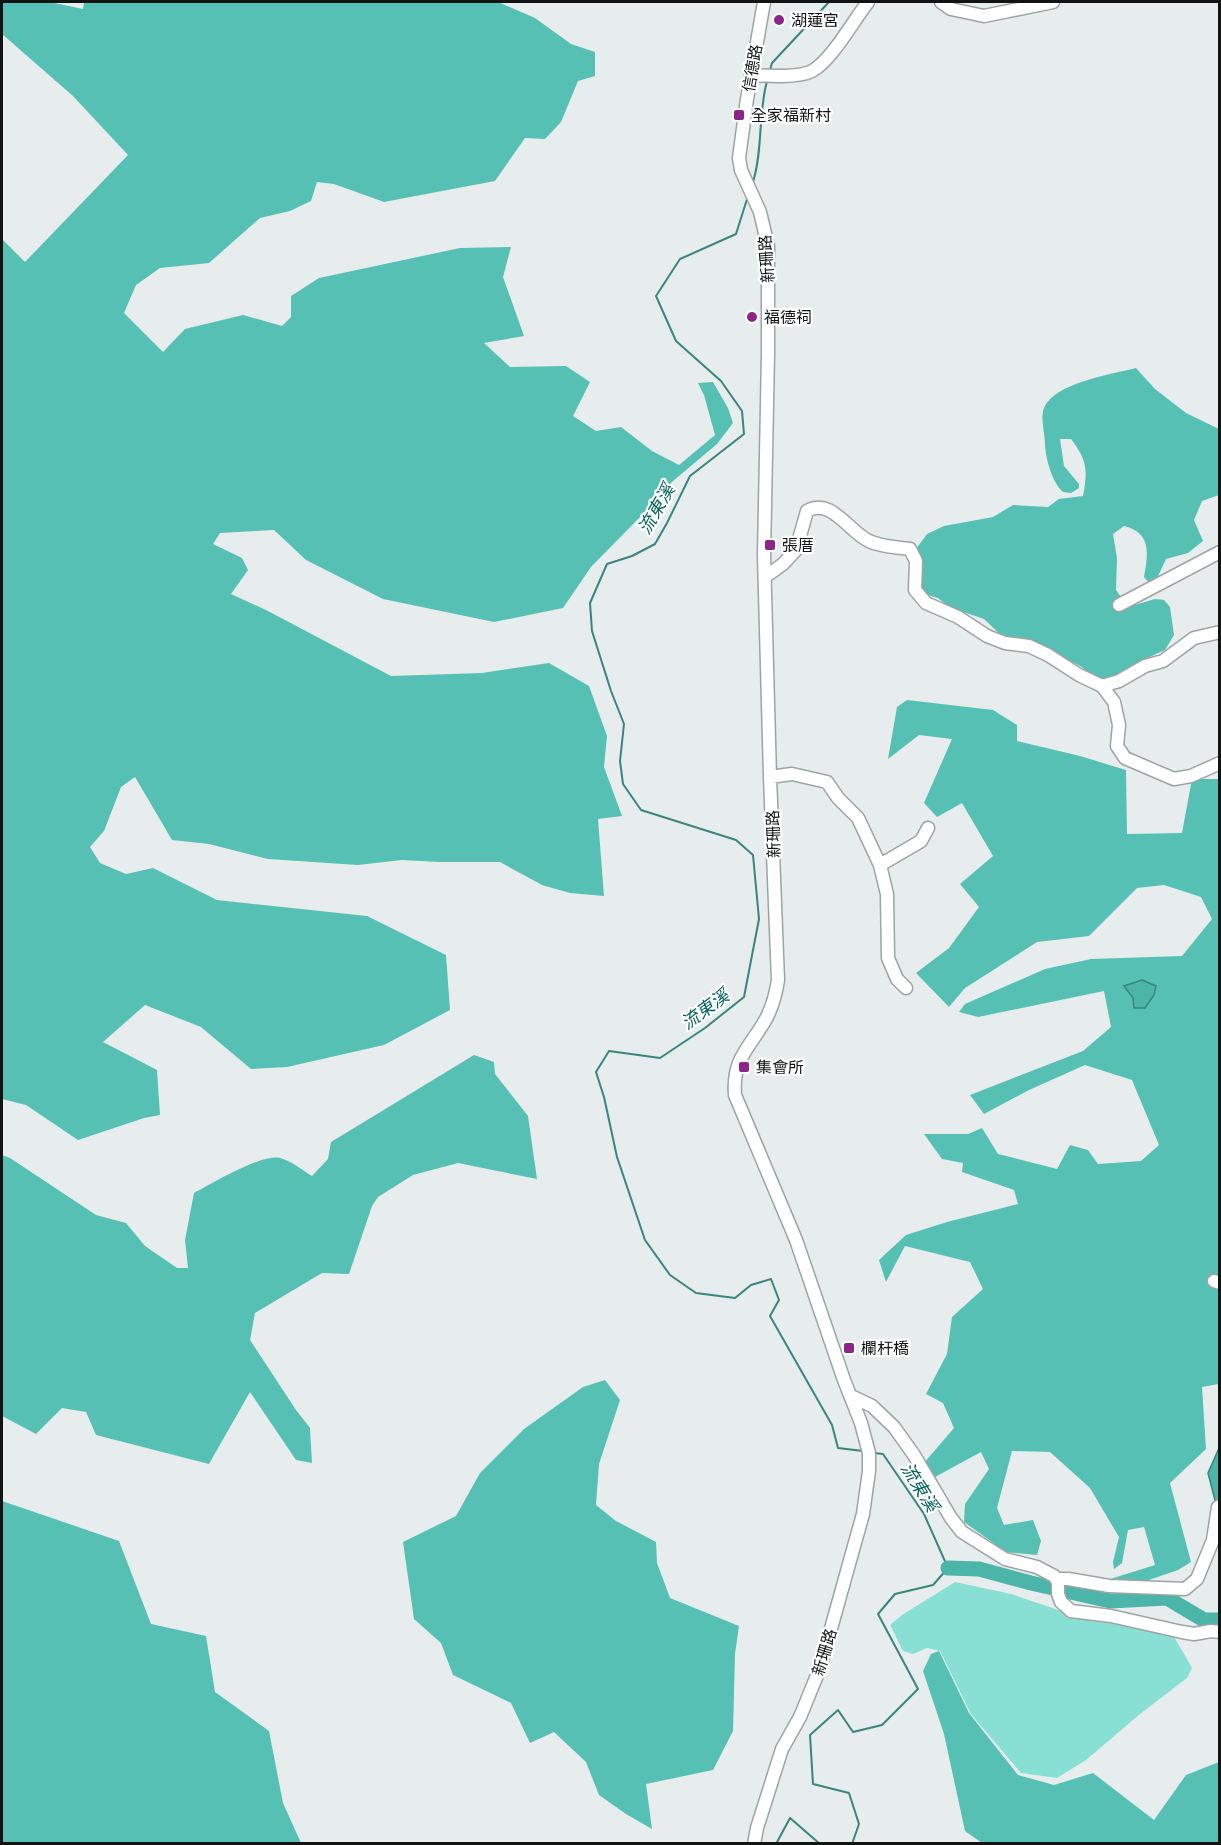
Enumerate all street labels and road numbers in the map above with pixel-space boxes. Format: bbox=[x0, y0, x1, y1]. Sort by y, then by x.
street label: 信德路 bbox=[738, 43, 766, 93]
street label: 新珊路 bbox=[754, 234, 778, 284]
street label: 新珊路 bbox=[762, 810, 784, 858]
street label: 新珊路 bbox=[807, 1626, 841, 1678]

